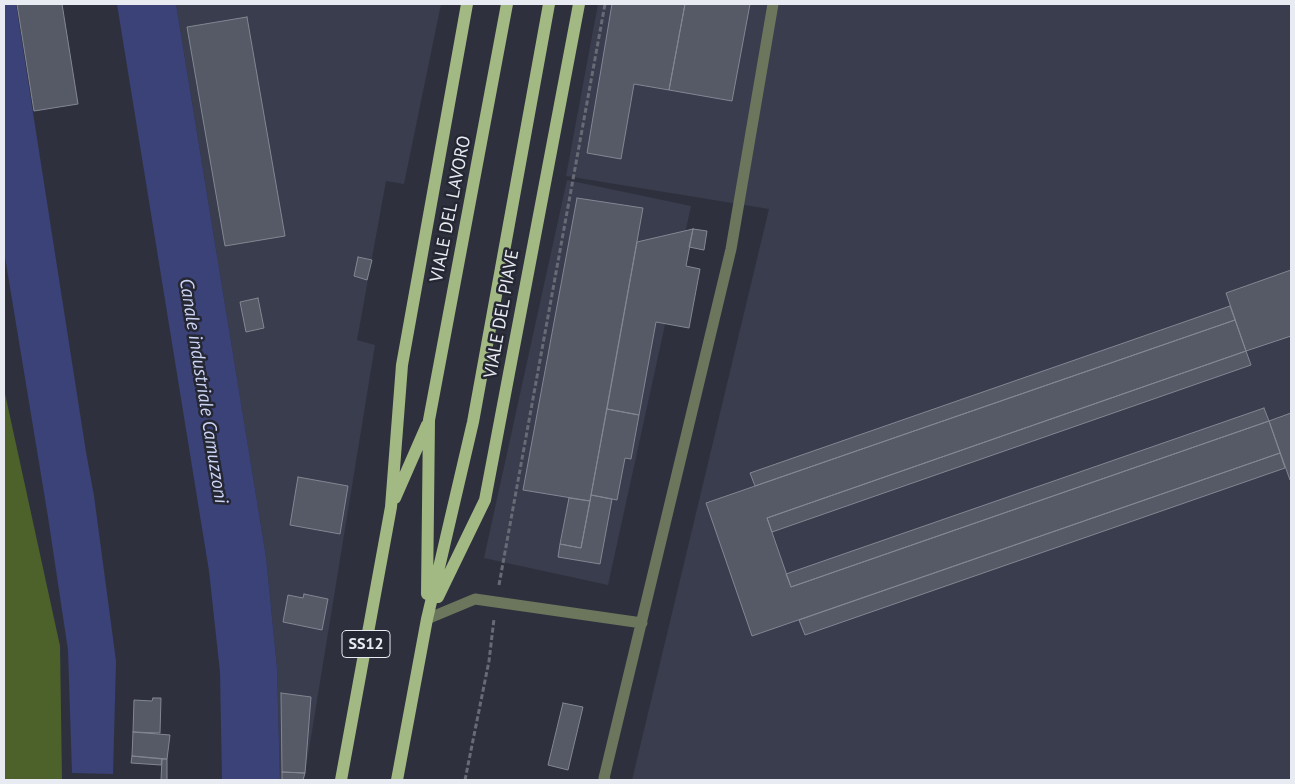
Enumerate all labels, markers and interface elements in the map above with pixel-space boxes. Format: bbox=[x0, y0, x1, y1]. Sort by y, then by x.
street label: VIALE DEL LAVORO bbox=[426, 134, 476, 284]
street label: VIALE DEL PIAVE bbox=[480, 248, 524, 380]
water label: Canale industriale Camuzzoni bbox=[174, 277, 232, 505]
road number: SS12 bbox=[342, 630, 390, 658]

